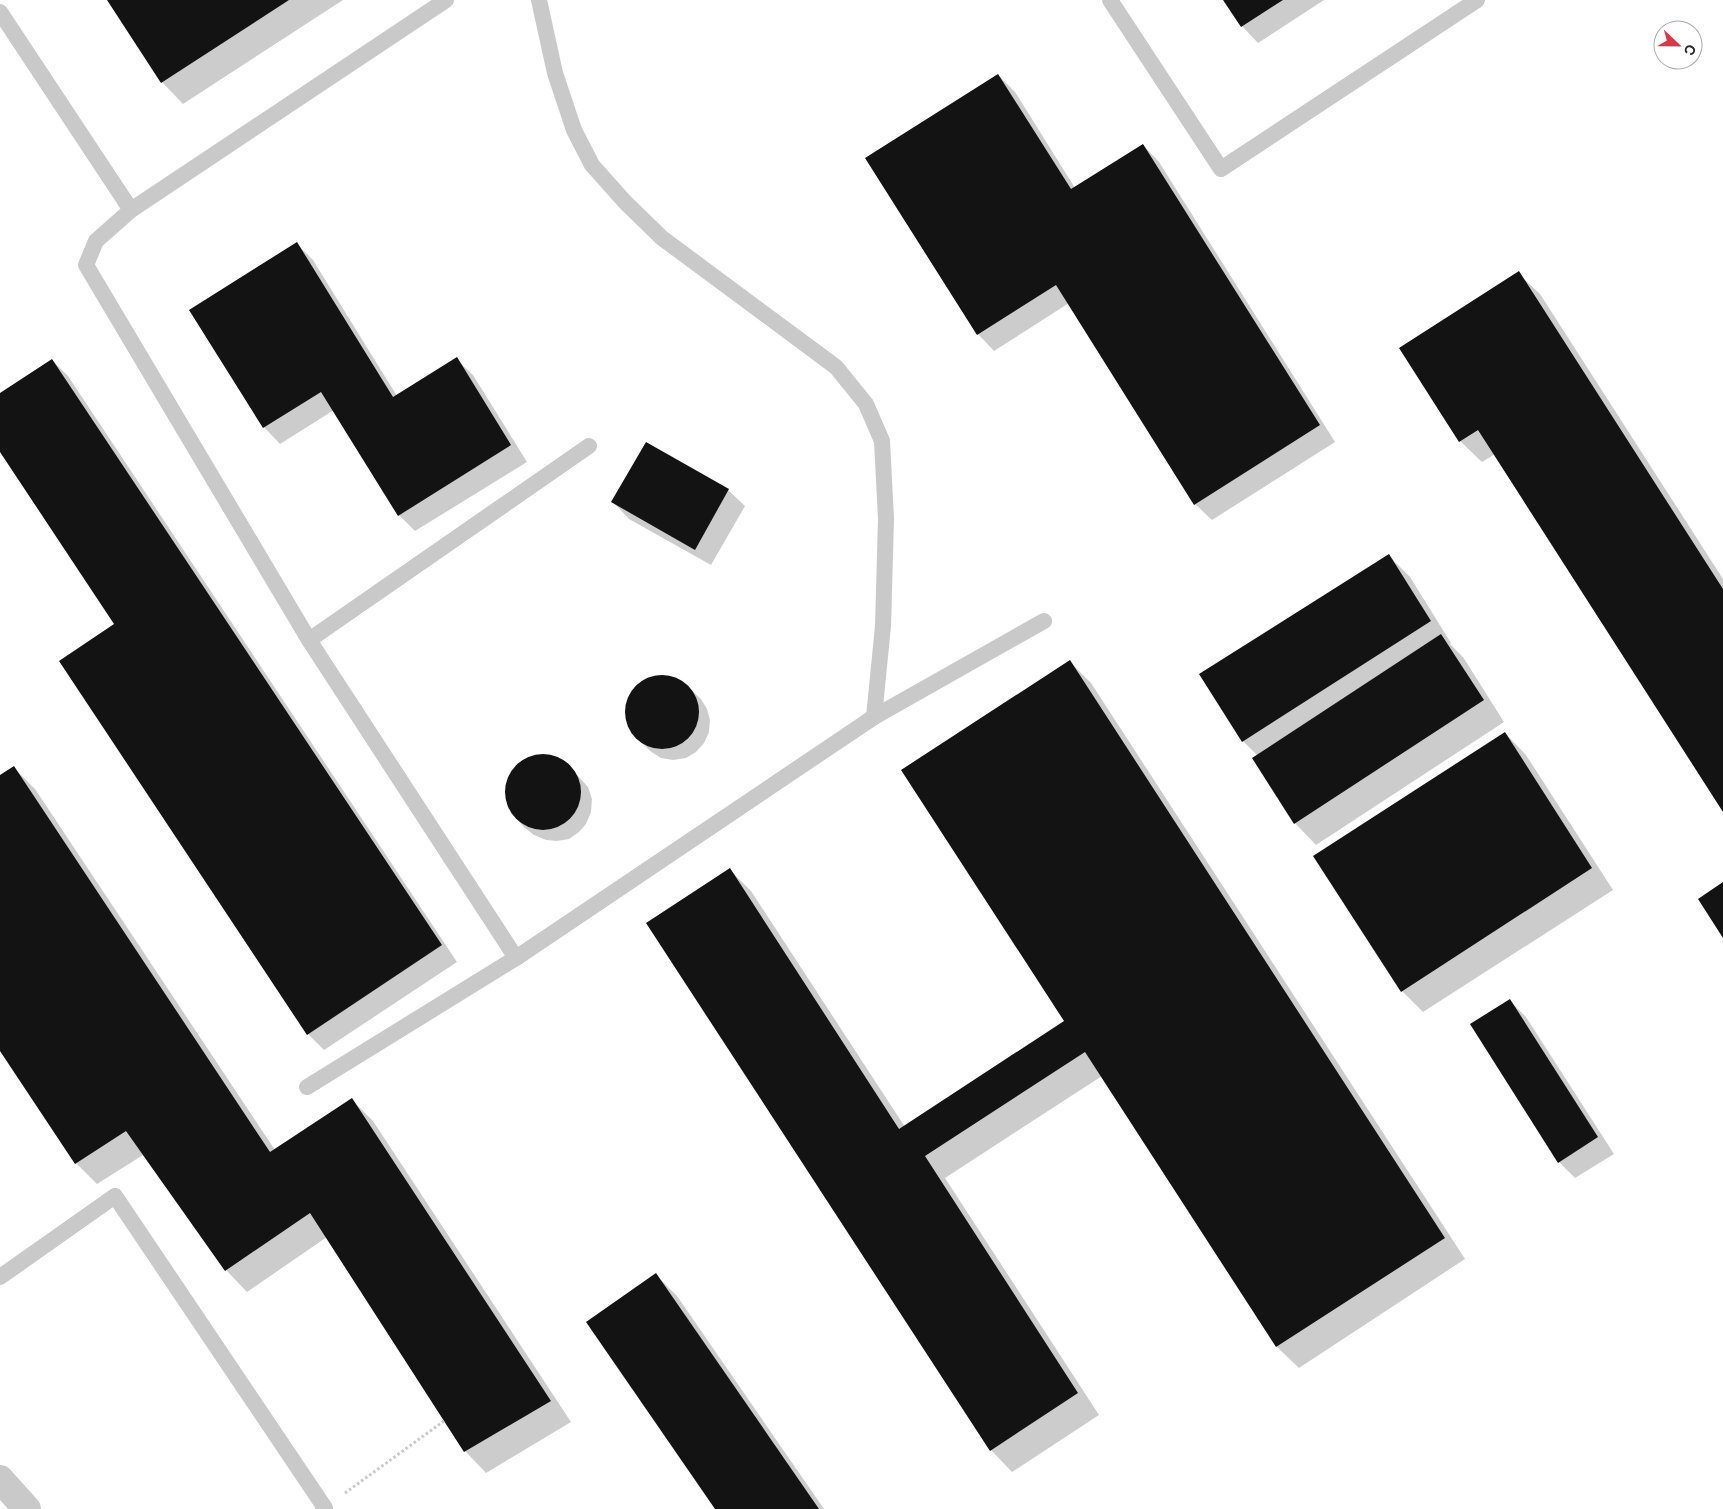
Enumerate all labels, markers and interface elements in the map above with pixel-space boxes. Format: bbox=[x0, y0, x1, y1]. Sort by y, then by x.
north arrow bbox=[1653, 20, 1703, 70]
text: С bbox=[1681, 42, 1700, 58]

